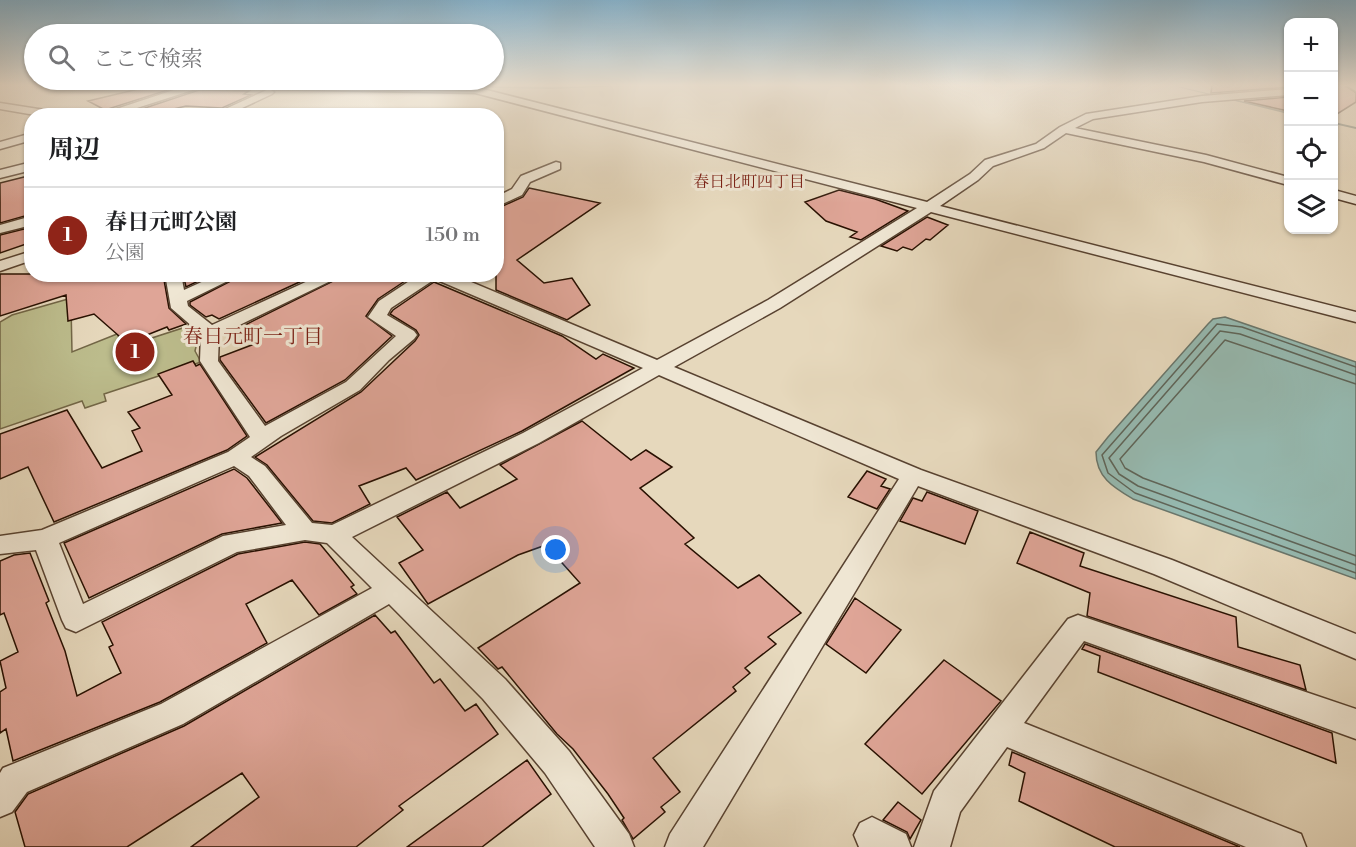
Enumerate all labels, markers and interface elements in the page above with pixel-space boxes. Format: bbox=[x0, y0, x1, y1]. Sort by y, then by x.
map controls bbox=[1284, 18, 1338, 234]
button: + bbox=[1284, 18, 1338, 72]
search box bbox=[24, 24, 504, 90]
icon: search bbox=[45, 41, 78, 74]
text: ここで検索 bbox=[93, 46, 203, 73]
button: − bbox=[1284, 72, 1338, 126]
button: locate bbox=[1284, 126, 1338, 180]
text: 周辺 bbox=[48, 134, 100, 166]
district label: 春日北町四丁目 bbox=[693, 172, 805, 192]
button: layers bbox=[1284, 180, 1338, 234]
text: 春日元町公園 bbox=[105, 209, 237, 236]
text: 1 bbox=[63, 223, 72, 248]
text: 150 m bbox=[425, 223, 480, 248]
text: 公園 bbox=[105, 241, 145, 266]
district label: 春日元町一丁目 bbox=[183, 325, 323, 350]
pin: 1 bbox=[116, 330, 154, 374]
your location bbox=[541, 535, 570, 564]

